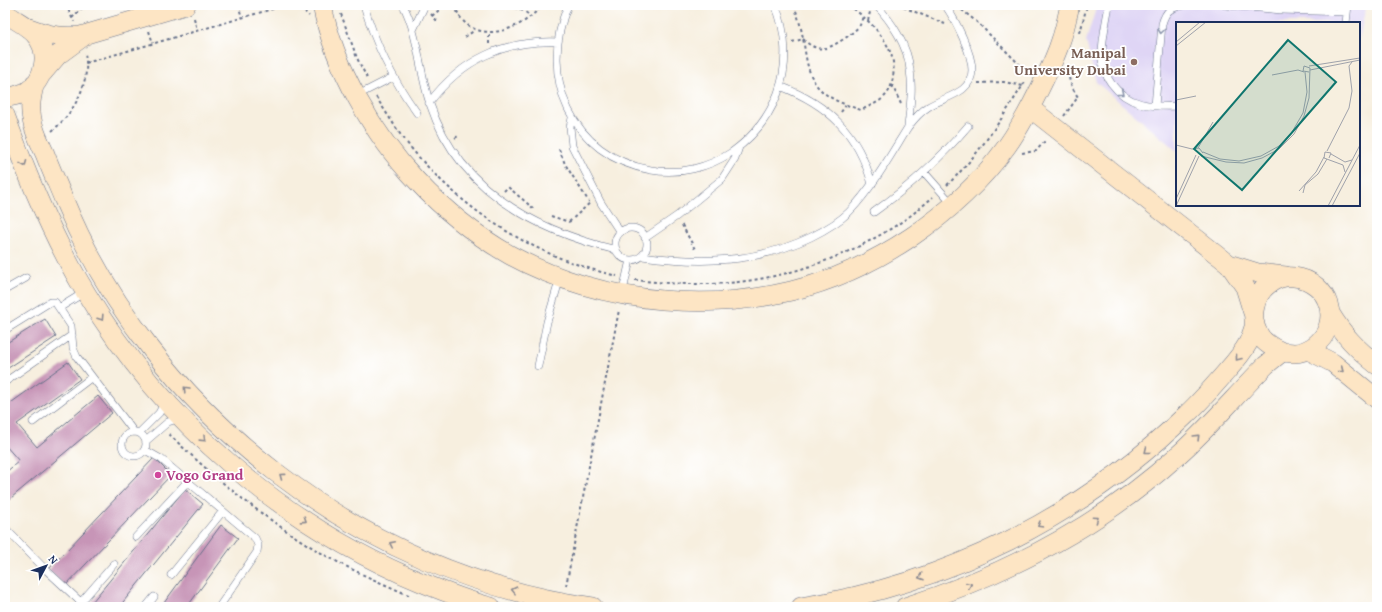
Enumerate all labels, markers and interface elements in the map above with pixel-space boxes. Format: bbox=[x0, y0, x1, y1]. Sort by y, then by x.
inset map bbox=[1176, 22, 1360, 206]
one-way arrow bbox=[1157, 28, 1166, 34]
place label: Manipal University Dubai bbox=[1014, 42, 1126, 80]
marker: Manipal University Dubai bbox=[1129, 57, 1139, 67]
one-way arrow bbox=[1116, 89, 1123, 96]
one-way arrow bbox=[20, 161, 28, 168]
one-way arrow bbox=[97, 314, 104, 321]
one-way arrow bbox=[1235, 354, 1242, 361]
one-way arrow bbox=[1337, 365, 1344, 372]
one-way arrow bbox=[183, 386, 191, 394]
one-way arrow bbox=[198, 434, 206, 441]
one-way arrow bbox=[1192, 434, 1200, 442]
one-way arrow bbox=[1144, 446, 1151, 453]
place label: Vogo Grand bbox=[166, 464, 244, 485]
marker: Vogo Grand bbox=[153, 470, 163, 480]
one-way arrow bbox=[280, 473, 287, 480]
one-way arrow bbox=[300, 515, 307, 523]
one-way arrow bbox=[1092, 516, 1099, 524]
one-way arrow bbox=[1037, 520, 1044, 527]
one-way arrow bbox=[389, 542, 396, 549]
north arrow bbox=[26, 546, 66, 586]
text: N bbox=[45, 551, 62, 568]
one-way arrow bbox=[918, 573, 925, 581]
one-way arrow bbox=[965, 581, 972, 589]
one-way arrow bbox=[510, 587, 517, 595]

